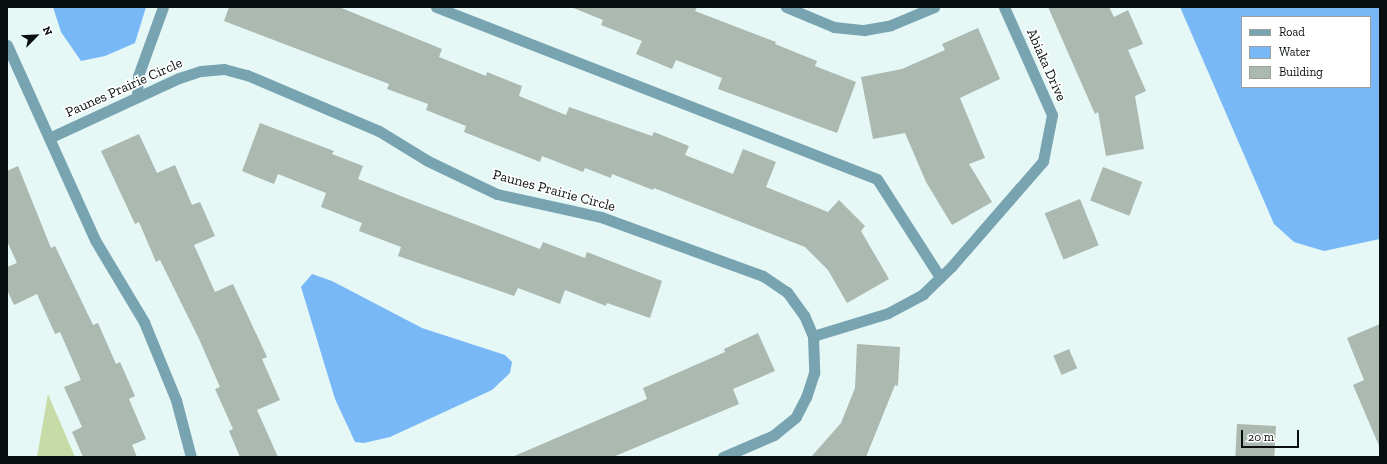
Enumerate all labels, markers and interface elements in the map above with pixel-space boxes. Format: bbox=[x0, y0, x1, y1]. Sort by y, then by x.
north arrow bbox=[16, 16, 56, 56]
legend bbox=[1241, 16, 1371, 88]
text: N bbox=[40, 24, 55, 37]
text: Road bbox=[1279, 25, 1305, 39]
street label: Abiaka Drive bbox=[1023, 26, 1069, 104]
text: Water bbox=[1279, 45, 1311, 59]
street label: Paunes Prairie Circle bbox=[63, 55, 185, 121]
text: Building bbox=[1279, 65, 1323, 79]
street label: Paunes Prairie Circle bbox=[491, 167, 617, 215]
scale bar bbox=[1243, 422, 1301, 448]
text: 20 m bbox=[1248, 430, 1274, 444]

